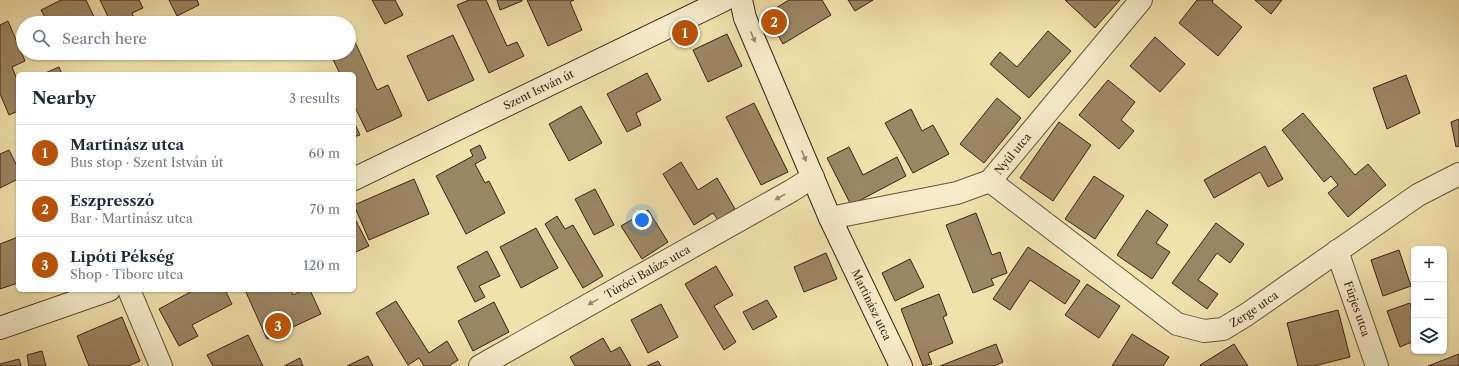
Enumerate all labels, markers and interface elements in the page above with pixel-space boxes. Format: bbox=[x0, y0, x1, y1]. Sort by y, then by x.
pin: 2 bbox=[761, 7, 787, 37]
search box bbox=[16, 16, 356, 60]
pin: 1 bbox=[672, 18, 698, 48]
icon: search bbox=[30, 27, 52, 49]
text: Search here bbox=[62, 29, 147, 48]
one-way arrow bbox=[750, 31, 756, 42]
street label: Szent István út bbox=[501, 67, 576, 113]
text: Nearby bbox=[32, 88, 96, 108]
text: 3 results bbox=[289, 90, 340, 106]
street label: Nyúl utca bbox=[991, 130, 1034, 177]
text: Martinász utca bbox=[70, 135, 184, 154]
text: 1 bbox=[42, 145, 48, 161]
text: 60 m bbox=[309, 145, 340, 161]
one-way arrow bbox=[801, 151, 807, 162]
text: Bus stop · Szent István út bbox=[70, 154, 223, 170]
text: Eszpresszó bbox=[70, 191, 154, 210]
one-way arrow bbox=[774, 194, 786, 201]
text: 2 bbox=[41, 201, 49, 217]
text: 70 m bbox=[310, 201, 340, 217]
text: Bar · Martinász utca bbox=[70, 210, 193, 226]
your location bbox=[632, 210, 652, 230]
street label: Túróci Balázs utca bbox=[602, 242, 693, 301]
map controls bbox=[1411, 246, 1447, 354]
button: + bbox=[1411, 246, 1447, 282]
text: Lipóti Pékség bbox=[70, 247, 174, 266]
text: 3 bbox=[41, 257, 49, 273]
text: 120 m bbox=[303, 257, 340, 273]
text: Shop · Tiborc utca bbox=[70, 266, 183, 282]
street label: Martinász utca bbox=[849, 267, 895, 343]
street label: Fürjes utca bbox=[1341, 279, 1373, 338]
button: − bbox=[1411, 282, 1447, 318]
street label: Zerge utca bbox=[1227, 288, 1281, 330]
one-way arrow bbox=[588, 299, 599, 306]
pin: 3 bbox=[265, 311, 291, 341]
button: layers bbox=[1411, 318, 1447, 354]

